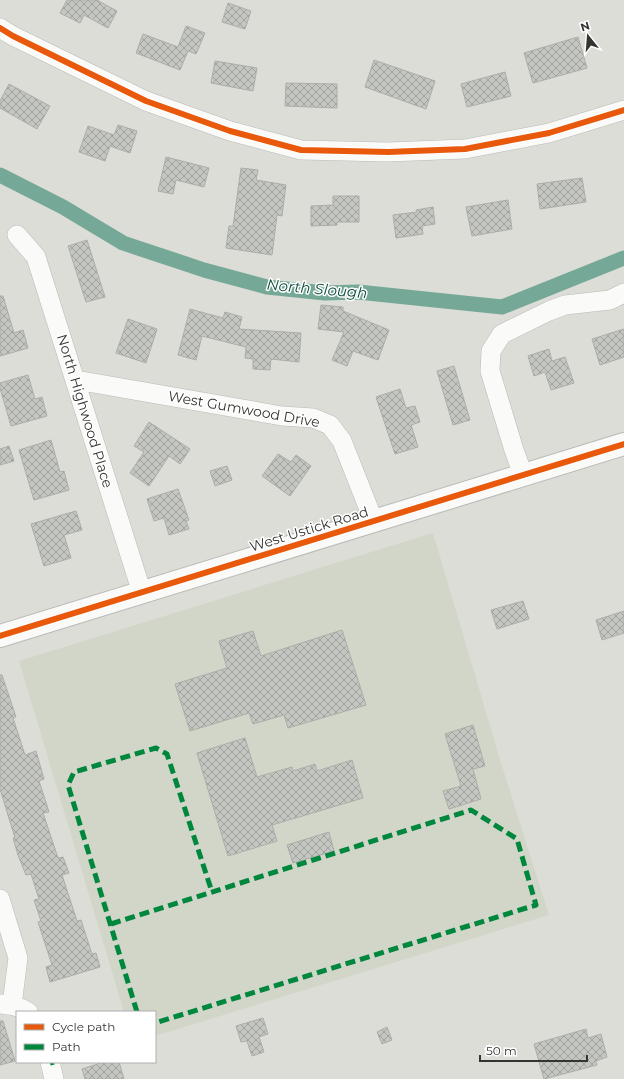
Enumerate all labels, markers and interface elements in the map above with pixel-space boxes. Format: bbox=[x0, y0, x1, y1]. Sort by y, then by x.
north arrow bbox=[568, 16, 608, 56]
text: N bbox=[579, 18, 591, 34]
water label: North Slough bbox=[266, 275, 368, 302]
street label: North Highwood Place bbox=[53, 332, 117, 490]
street label: West Gumwood Drive bbox=[167, 387, 321, 431]
street label: West Ustick Road bbox=[247, 502, 371, 556]
legend bbox=[16, 1011, 156, 1063]
text: Cycle path bbox=[52, 1019, 115, 1034]
scale bar bbox=[480, 1037, 587, 1063]
text: Path bbox=[52, 1039, 81, 1054]
text: 50 m bbox=[486, 1043, 517, 1058]

